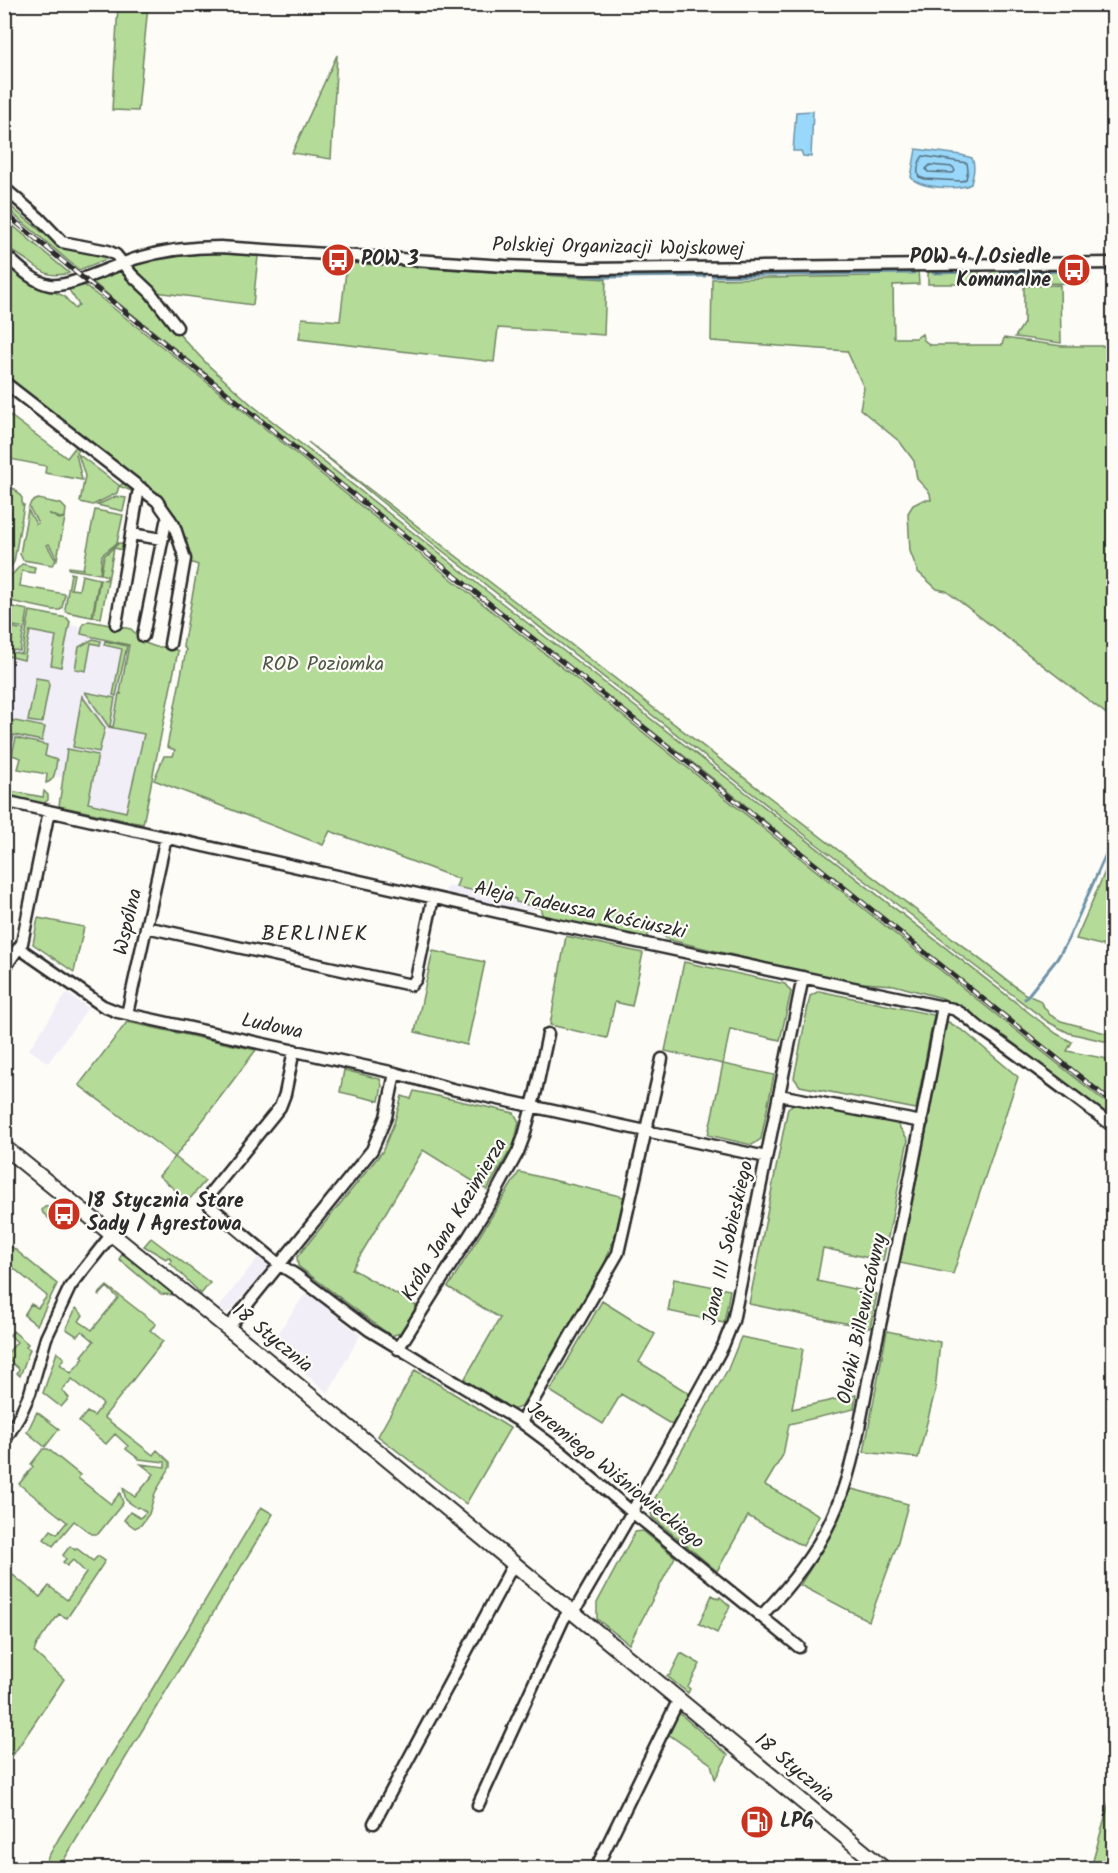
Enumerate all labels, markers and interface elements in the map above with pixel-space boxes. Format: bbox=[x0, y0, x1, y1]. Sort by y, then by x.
street label: Polskiej Organizacji Wojskowej bbox=[492, 230, 745, 266]
bus stop icon: POW 3 bbox=[320, 242, 356, 278]
place label: POW 4 / Osiedle Komunalne bbox=[910, 242, 1051, 297]
place label: POW 3 bbox=[361, 244, 419, 276]
bus stop icon: POW 4 / Osiedle Komunalne bbox=[1056, 252, 1092, 288]
park label: ROD Poziomka bbox=[262, 649, 384, 681]
street label: Aleja Tadeusza Kościuszki bbox=[471, 873, 690, 949]
street label: Wspólna bbox=[106, 885, 152, 959]
district label: BERLINEK bbox=[262, 918, 368, 951]
street label: Ludowa bbox=[238, 1005, 306, 1049]
street label: Króla Jana Kazimierza bbox=[393, 1132, 517, 1308]
street label: Jana III Sobieskiego bbox=[695, 1158, 763, 1328]
place label: 18 Stycznia Stare Sady / Agrestowa bbox=[87, 1186, 244, 1241]
bus stop icon: 18 Stycznia Stare Sady / Agrestowa bbox=[46, 1196, 82, 1232]
street label: Oleńki Billewiczówny bbox=[829, 1230, 897, 1407]
street label: 18 Stycznia bbox=[224, 1296, 320, 1382]
street label: Jeremiego Wiśniowieckiego bbox=[519, 1394, 711, 1558]
street label: 18 Stycznia bbox=[747, 1726, 841, 1812]
fuel station icon: LPG bbox=[739, 1804, 775, 1840]
place label: LPG bbox=[780, 1806, 814, 1838]

